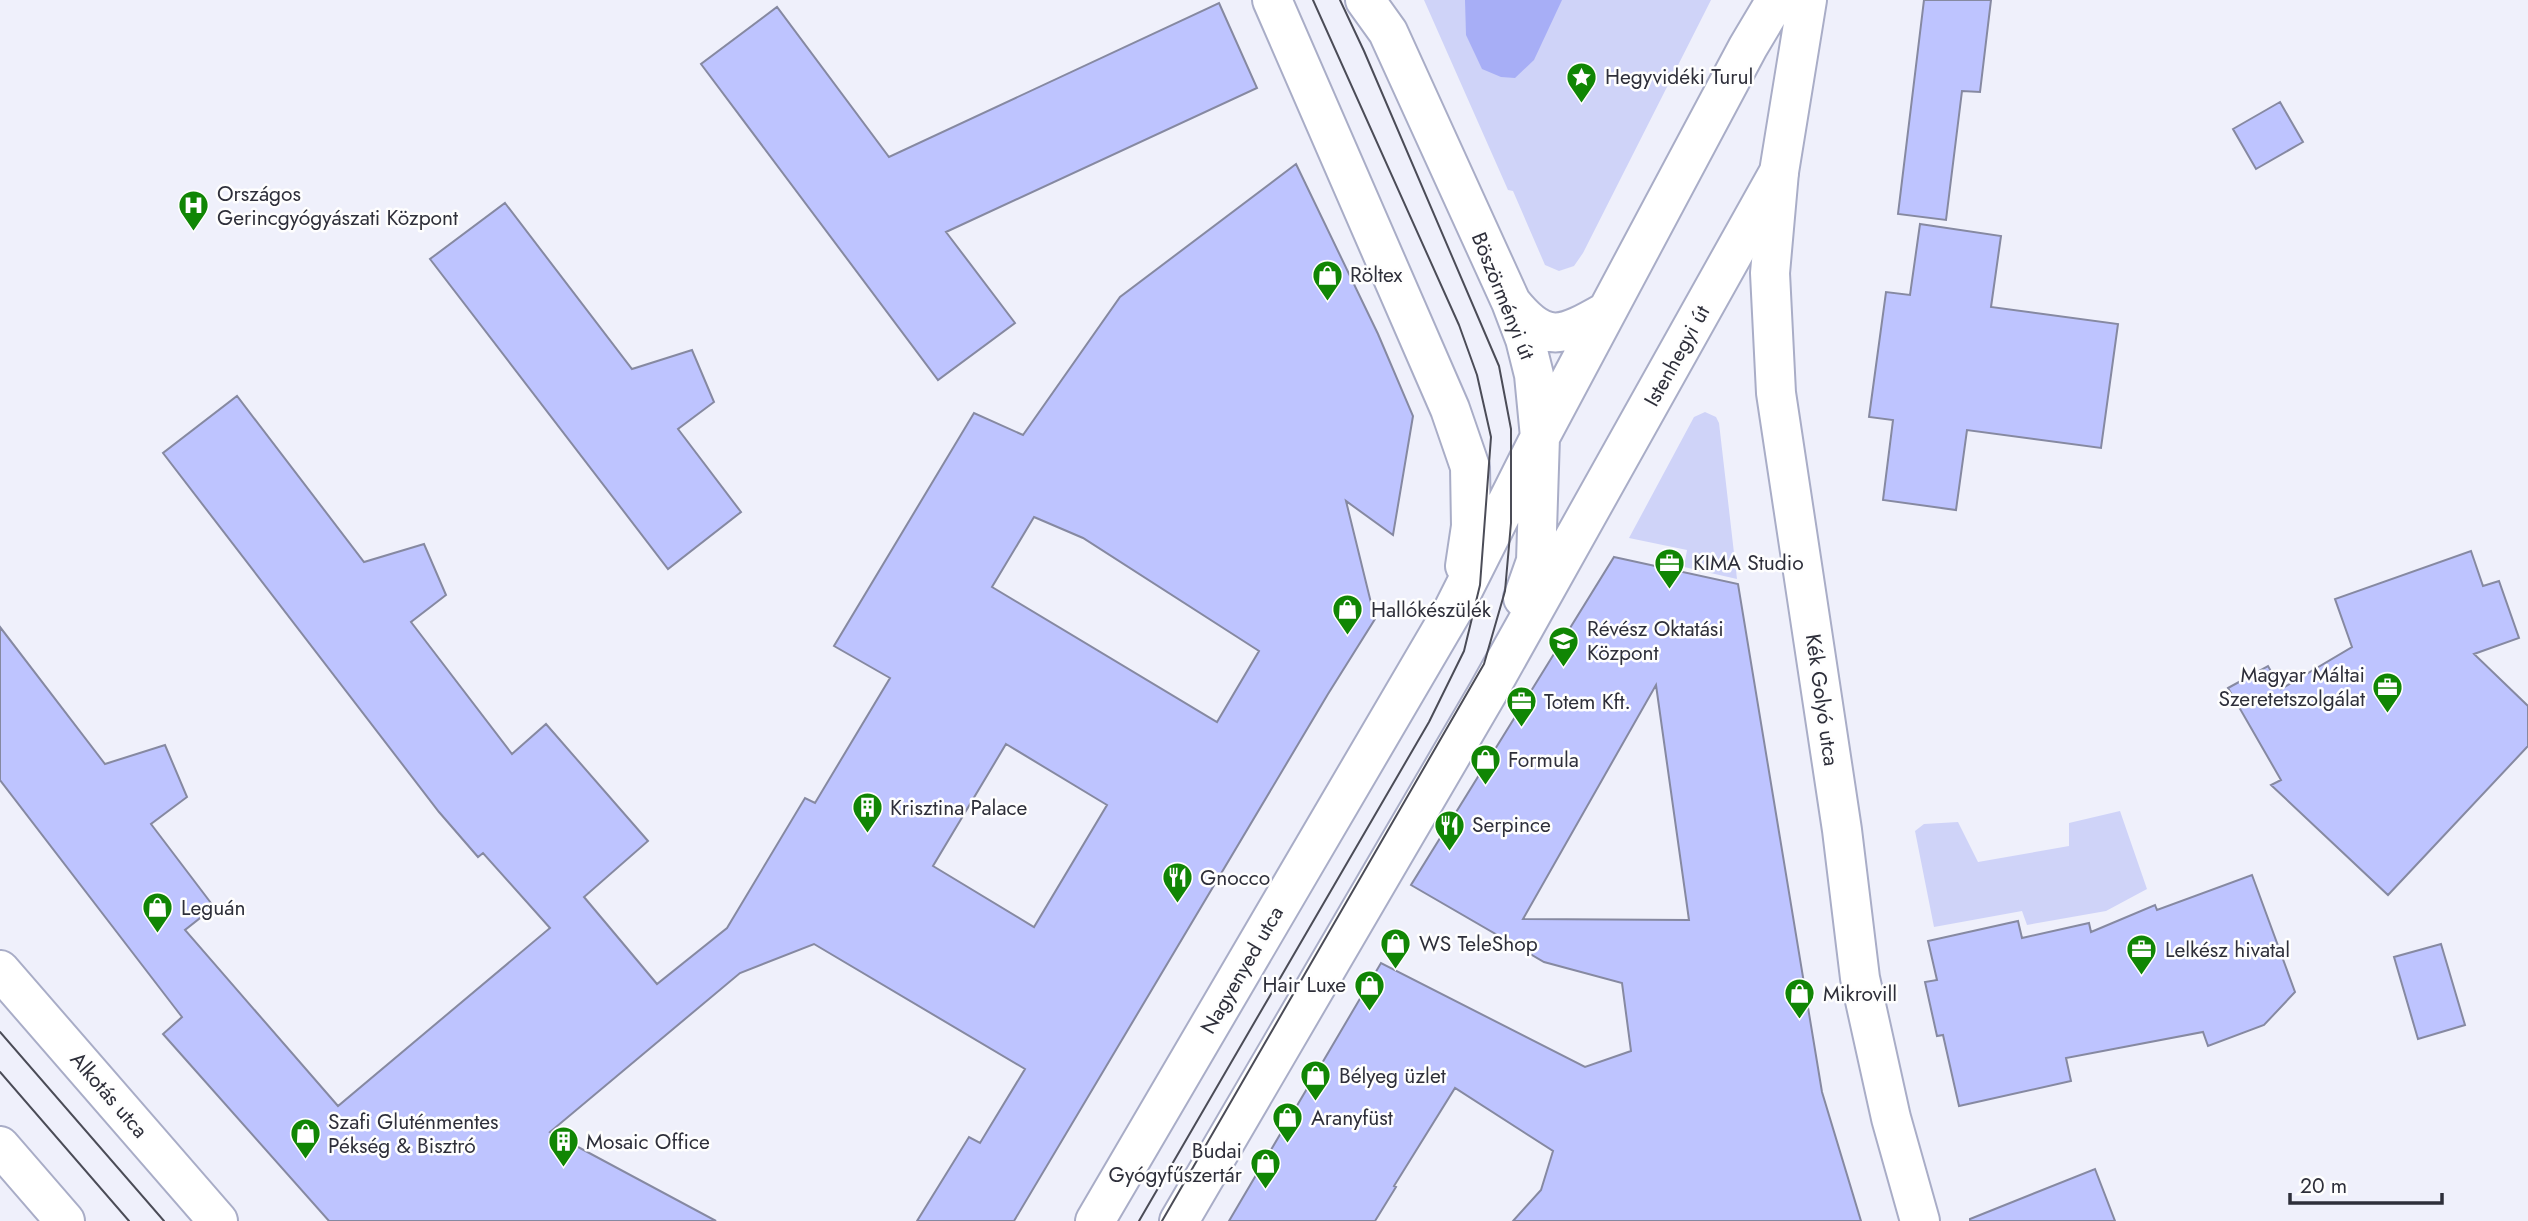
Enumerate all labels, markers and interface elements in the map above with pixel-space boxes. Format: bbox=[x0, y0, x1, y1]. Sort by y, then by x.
place icon: Hegyvidéki Turul bbox=[1565, 60, 1599, 104]
place label: Hegyvidéki Turul bbox=[1605, 62, 1753, 92]
place label: Országos Gerincgyógyászati Központ bbox=[217, 179, 458, 233]
hospital icon: Országos Gerincgyógyászati Központ bbox=[177, 189, 211, 233]
street label: Böszörményi út bbox=[1464, 228, 1542, 364]
shop icon: Röltex bbox=[1310, 258, 1344, 302]
place label: Röltex bbox=[1350, 260, 1403, 290]
street label: Istenhegyi út bbox=[1637, 300, 1717, 412]
office icon: KIMA Studio bbox=[1653, 546, 1687, 590]
place label: KIMA Studio bbox=[1693, 548, 1804, 578]
shop icon: Hallókészülék bbox=[1331, 593, 1365, 637]
place label: Hallókészülék bbox=[1371, 595, 1492, 625]
place label: Révész Oktatási Központ bbox=[1587, 614, 1724, 668]
school or university icon: Révész Oktatási Központ bbox=[1547, 624, 1581, 668]
street label: Kék Golyó utca bbox=[1798, 632, 1846, 768]
place label: Magyar Máltai Szeretetszolgálat bbox=[2219, 660, 2365, 714]
office icon: Magyar Máltai Szeretetszolgálat bbox=[2371, 670, 2405, 714]
office icon: Totem Kft. bbox=[1504, 685, 1538, 729]
place label: Totem Kft. bbox=[1544, 687, 1631, 717]
shop icon: Formula bbox=[1468, 743, 1502, 787]
place label: Formula bbox=[1508, 745, 1579, 775]
building icon: Krisztina Palace bbox=[850, 791, 884, 835]
place label: Krisztina Palace bbox=[890, 793, 1028, 823]
restaurant icon: Serpince bbox=[1432, 808, 1466, 852]
place label: Serpince bbox=[1472, 810, 1551, 840]
restaurant icon: Gnocco bbox=[1160, 861, 1194, 905]
place label: Gnocco bbox=[1200, 863, 1270, 893]
shop icon: Leguán bbox=[141, 891, 175, 935]
place label: Leguán bbox=[181, 893, 245, 923]
street label: Nagyenyed utca bbox=[1193, 900, 1291, 1040]
shop icon: WS TeleShop bbox=[1379, 927, 1413, 971]
place label: WS TeleShop bbox=[1419, 929, 1538, 959]
office icon: Lelkész hivatal bbox=[2125, 933, 2159, 977]
place label: Lelkész hivatal bbox=[2165, 935, 2290, 965]
shop icon: Hair Luxe bbox=[1352, 968, 1386, 1012]
place label: Hair Luxe bbox=[1263, 970, 1346, 1000]
shop icon: Mikrovill bbox=[1783, 977, 1817, 1021]
place label: Mikrovill bbox=[1823, 979, 1897, 1009]
street label: Alkotás utca bbox=[63, 1045, 155, 1145]
shop icon: Bélyeg üzlet bbox=[1299, 1059, 1333, 1103]
place label: Bélyeg üzlet bbox=[1339, 1061, 1446, 1091]
shop icon: Aranyfüst bbox=[1271, 1101, 1305, 1145]
place label: Aranyfüst bbox=[1311, 1103, 1393, 1133]
place label: Szafi Gluténmentes Pékség & Bisztró bbox=[328, 1107, 499, 1161]
shop icon: Szafi Gluténmentes Pékség & Bisztró bbox=[288, 1117, 322, 1161]
building icon: Mosaic Office bbox=[546, 1125, 580, 1169]
place label: Mosaic Office bbox=[586, 1127, 710, 1157]
place label: Budai Gyógyfűszertár bbox=[1109, 1136, 1243, 1190]
shop icon: Budai Gyógyfűszertár bbox=[1248, 1146, 1282, 1190]
scale bar bbox=[2290, 1162, 2442, 1206]
text: 20 m bbox=[2300, 1171, 2347, 1201]

